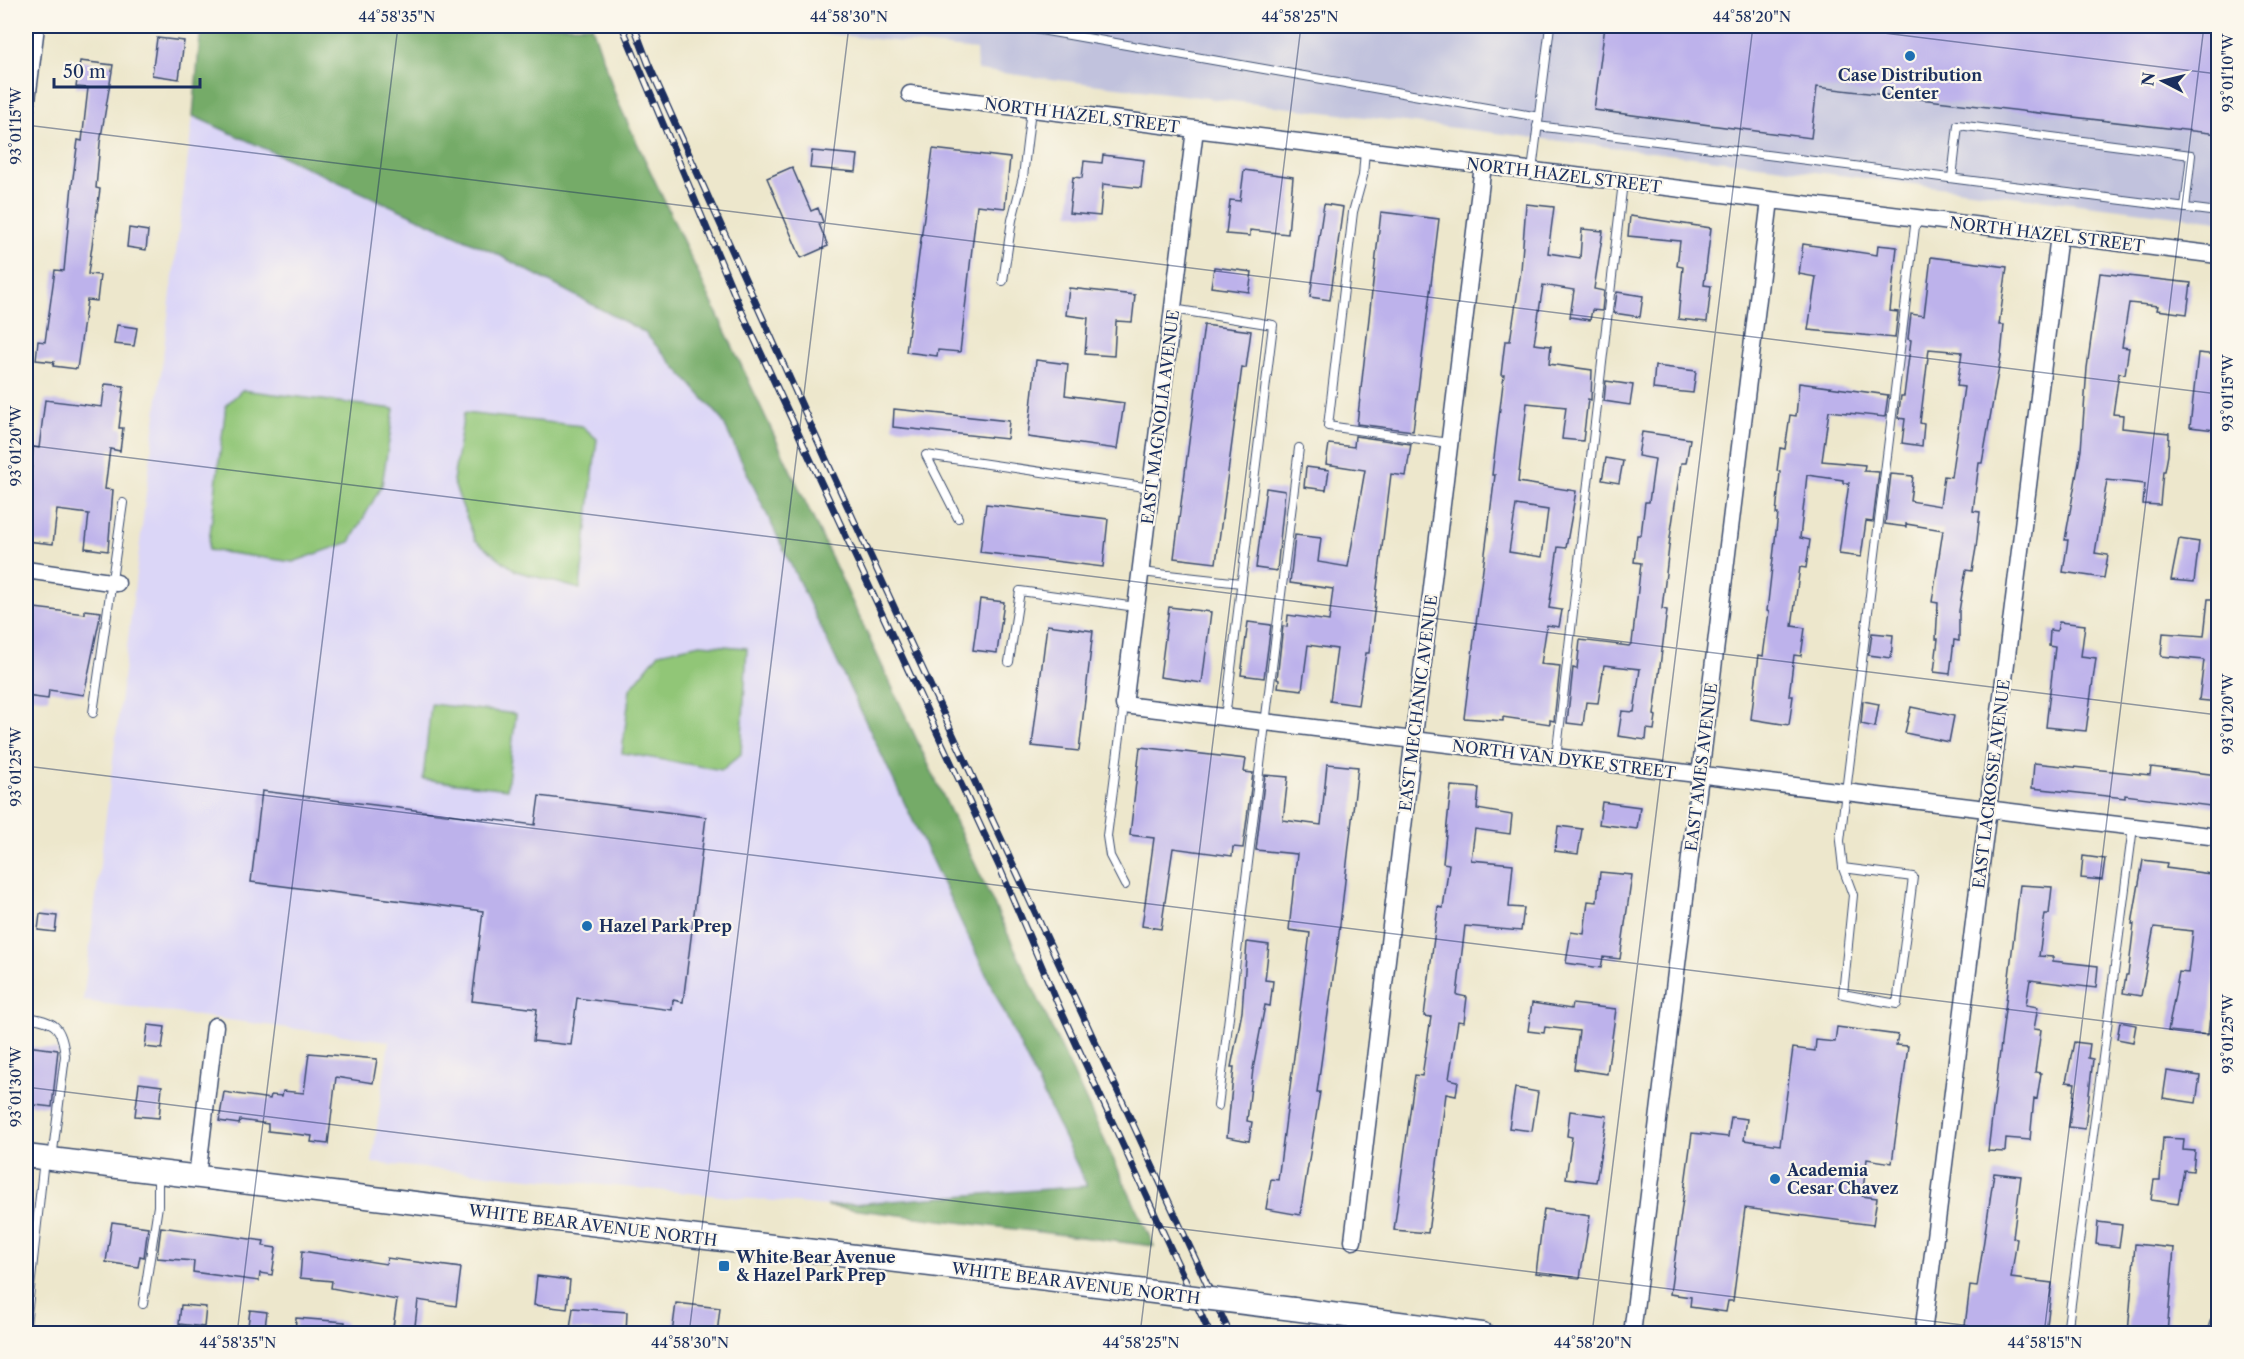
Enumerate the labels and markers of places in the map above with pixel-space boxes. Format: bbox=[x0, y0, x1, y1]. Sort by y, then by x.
marker: Case Distribution Center bbox=[1903, 49, 1917, 63]
place label: Case Distribution Center bbox=[1838, 65, 1982, 103]
place label: Hazel Park Prep bbox=[599, 916, 732, 936]
marker: Hazel Park Prep bbox=[580, 919, 594, 933]
place label: Academia Cesar Chavez bbox=[1786, 1160, 1899, 1198]
marker: Academia Cesar Chavez bbox=[1768, 1172, 1782, 1186]
place label: White Bear Avenue & Hazel Park Prep bbox=[735, 1247, 896, 1285]
marker: White Bear Avenue & Hazel Park Prep bbox=[717, 1259, 731, 1273]

